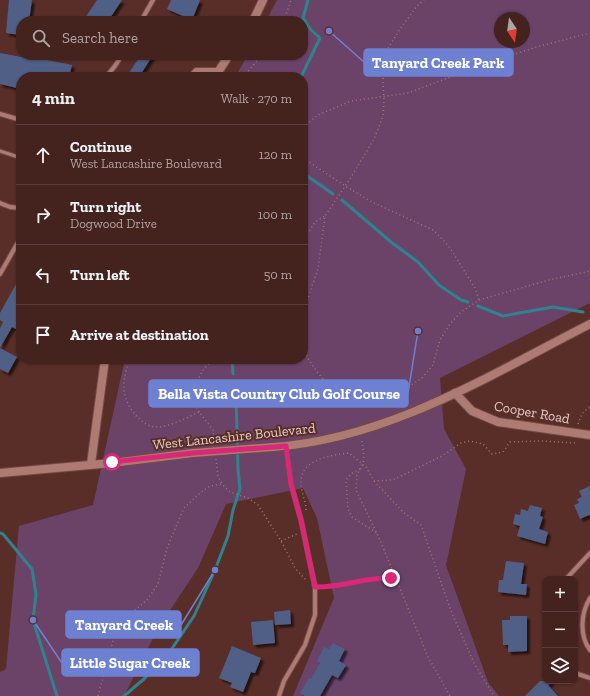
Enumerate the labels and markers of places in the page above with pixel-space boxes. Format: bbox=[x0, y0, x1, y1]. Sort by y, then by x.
callout: Tanyard Creek Park bbox=[364, 49, 513, 76]
callout: Bella Vista Country Club Golf Course bbox=[149, 380, 408, 407]
callout: Tanyard Creek bbox=[66, 611, 181, 638]
callout: Little Sugar Creek bbox=[62, 649, 199, 676]

